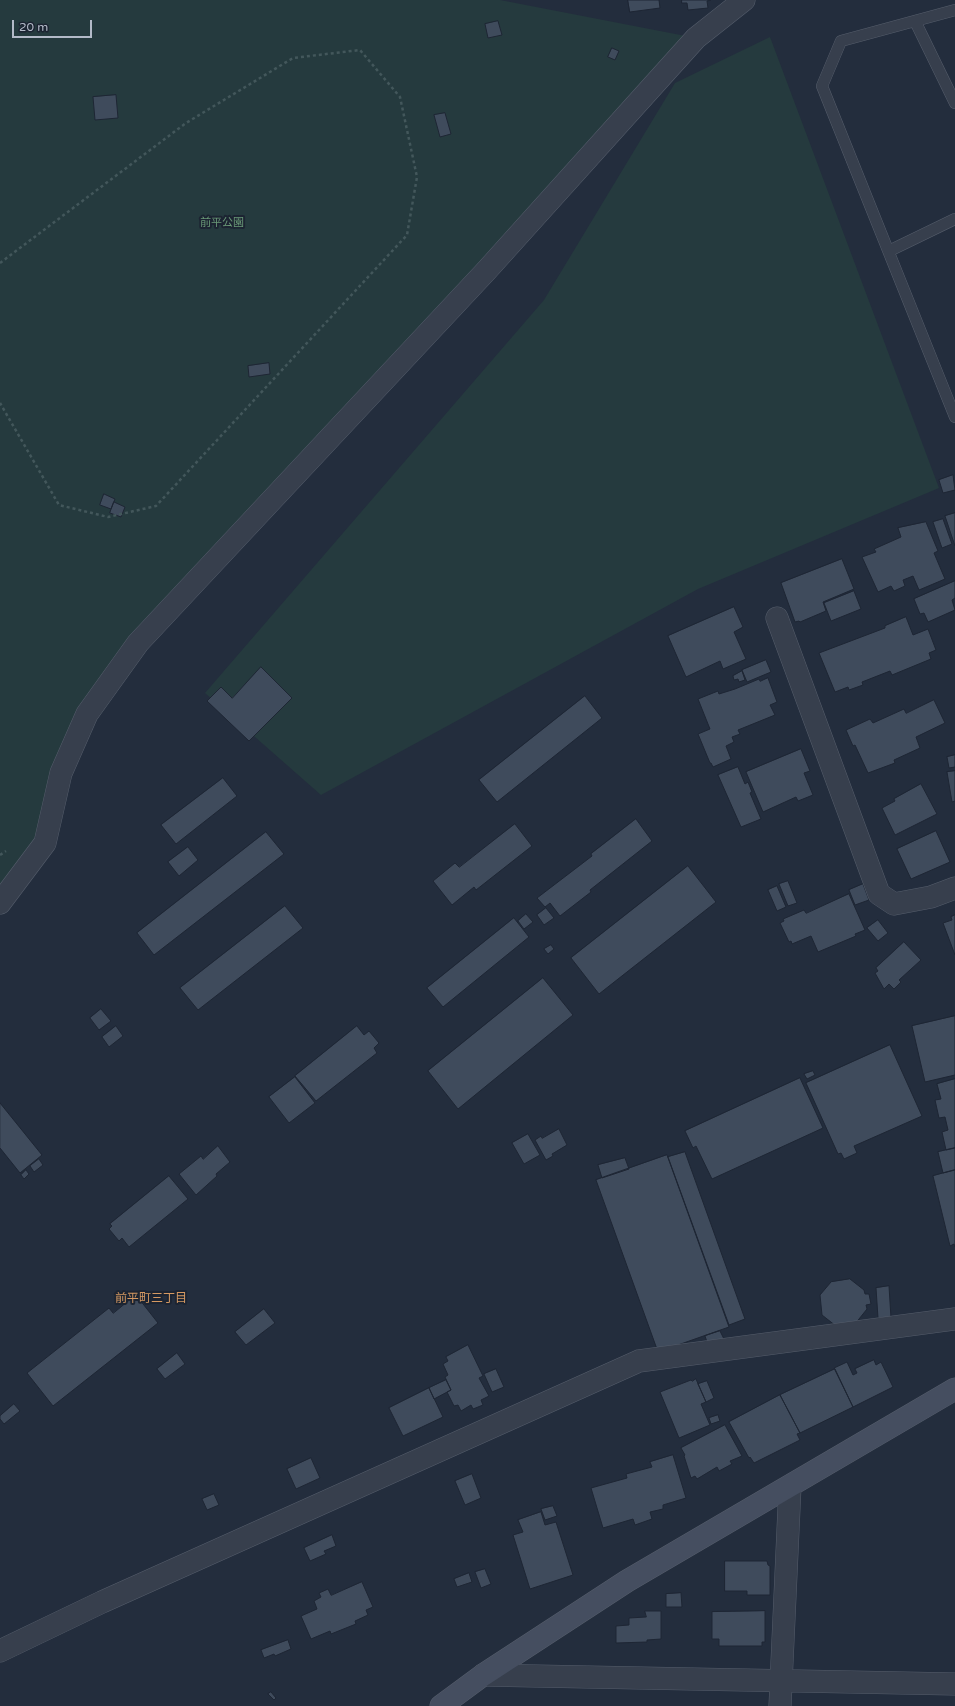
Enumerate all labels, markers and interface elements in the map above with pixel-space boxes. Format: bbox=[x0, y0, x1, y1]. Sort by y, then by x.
scale bar bbox=[14, 12, 94, 38]
text: 20 m bbox=[19, 20, 48, 34]
park label: 前平公園 bbox=[200, 216, 244, 230]
district label: 前平町三丁目 bbox=[115, 1292, 187, 1306]

